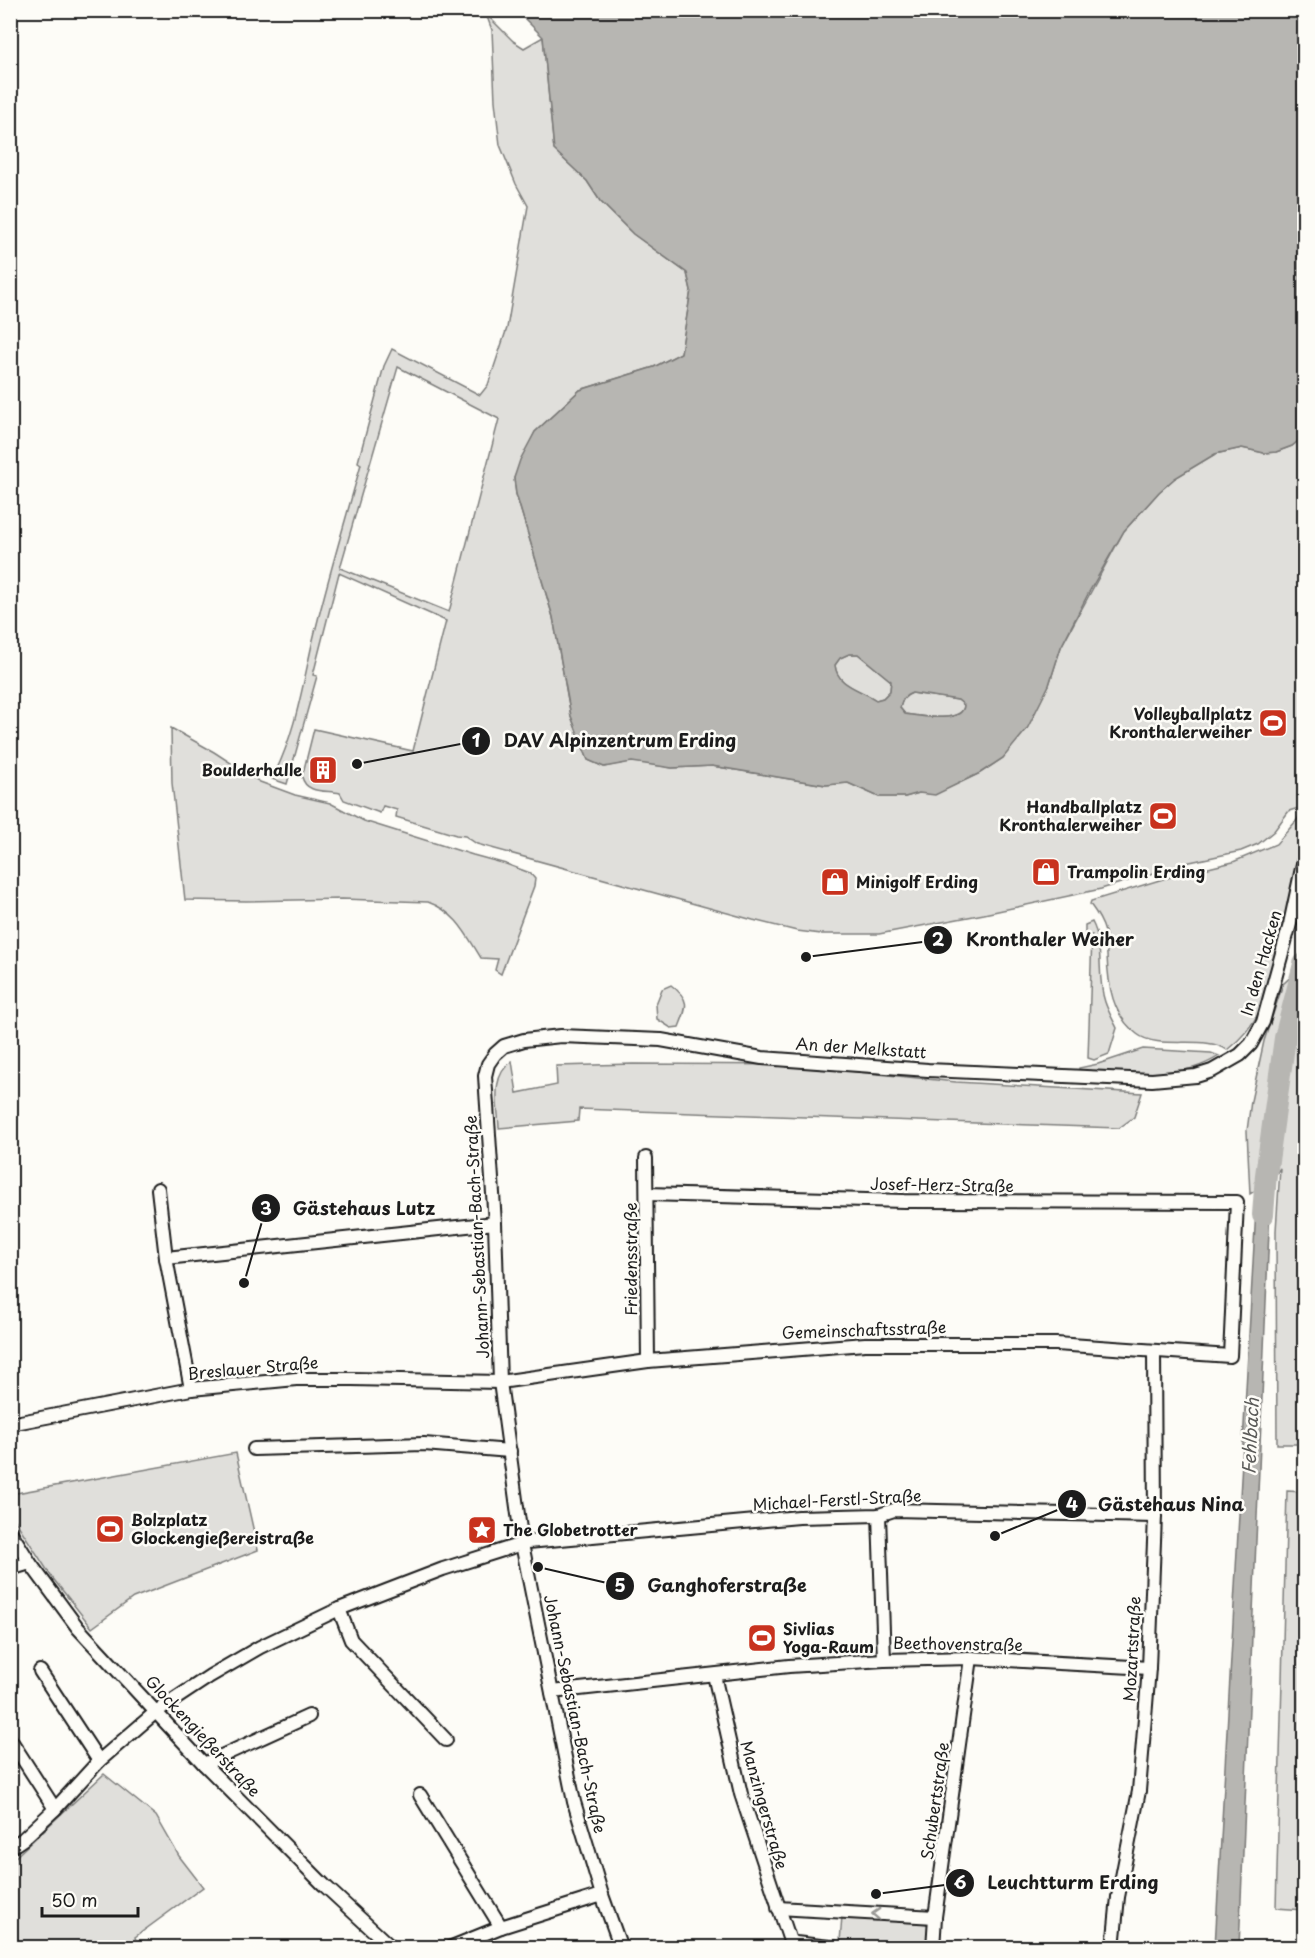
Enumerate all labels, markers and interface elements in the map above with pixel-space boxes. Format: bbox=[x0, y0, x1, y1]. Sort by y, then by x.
place label: Volleyballplatz Kronthalerweiher bbox=[1109, 701, 1253, 743]
sports icon: Volleyballplatz Kronthalerweiher bbox=[1257, 707, 1289, 739]
callout: DAV Alpinzentrum Erding bbox=[461, 723, 749, 759]
text: 1 bbox=[472, 726, 481, 753]
text: DAV Alpinzentrum Erding bbox=[504, 726, 736, 753]
building icon: Boulderhalle bbox=[307, 754, 339, 786]
place label: Boulderhalle bbox=[201, 757, 302, 781]
place label: Handballplatz Kronthalerweiher bbox=[999, 794, 1143, 836]
sports icon: Handballplatz Kronthalerweiher bbox=[1147, 800, 1179, 832]
shop icon: Trampolin Erding bbox=[1030, 856, 1062, 888]
place label: Trampolin Erding bbox=[1067, 859, 1205, 883]
shop icon: Minigolf Erding bbox=[819, 866, 851, 898]
place label: Minigolf Erding bbox=[856, 869, 978, 893]
street label: In den Hacken bbox=[1233, 907, 1287, 1019]
callout: Kronthaler Weiher bbox=[923, 922, 1147, 958]
text: 2 bbox=[932, 925, 945, 952]
text: Kronthaler Weiher bbox=[966, 925, 1135, 952]
street label: An der Melkstatt bbox=[795, 1030, 927, 1064]
street label: Johann-Sebastian-Bach-Straße bbox=[458, 1115, 494, 1359]
street label: Josef-Herz-Straße bbox=[870, 1171, 1014, 1197]
callout: Gästehaus Lutz bbox=[251, 1190, 447, 1226]
text: 3 bbox=[260, 1194, 272, 1221]
text: Gästehaus Lutz bbox=[293, 1194, 435, 1221]
street label: Friedensstraße bbox=[618, 1202, 642, 1316]
street label: Gemeinschaftsstraße bbox=[781, 1314, 947, 1344]
street label: Breslauer Straße bbox=[187, 1349, 319, 1385]
water label: Fehlbach bbox=[1234, 1397, 1265, 1475]
street label: Michael-Ferstl-Straße bbox=[752, 1483, 922, 1515]
callout: Gästehaus Nina bbox=[1057, 1486, 1256, 1522]
text: 4 bbox=[1066, 1490, 1078, 1517]
text: Gästehaus Nina bbox=[1098, 1490, 1245, 1517]
place label: Bolzplatz Glockengießereistraße bbox=[131, 1507, 314, 1549]
sports icon: Bolzplatz Glockengießereistraße bbox=[94, 1513, 126, 1545]
place icon: The Globetrotter bbox=[466, 1514, 498, 1546]
place label: The Globetrotter bbox=[503, 1517, 638, 1541]
callout: Ganghoferstraße bbox=[605, 1568, 819, 1604]
text: 5 bbox=[614, 1571, 626, 1598]
text: Ganghoferstraße bbox=[647, 1571, 807, 1598]
street label: Johann-Sebastian-Bach-Straße bbox=[539, 1592, 613, 1835]
street label: Mozartstraße bbox=[1116, 1596, 1146, 1702]
place label: Sivlias Yoga-Raum bbox=[783, 1616, 874, 1658]
sports icon: Sivlias Yoga-Raum bbox=[746, 1622, 778, 1654]
street label: Beethovenstraße bbox=[893, 1630, 1023, 1656]
street label: Glockengießerstraße bbox=[141, 1669, 267, 1802]
street label: Manzingerstraße bbox=[735, 1738, 795, 1872]
street label: Schubertstraße bbox=[914, 1741, 954, 1861]
callout: Leuchtturm Erding bbox=[945, 1865, 1170, 1901]
text: 6 bbox=[954, 1868, 967, 1895]
text: Leuchtturm Erding bbox=[988, 1868, 1158, 1895]
scale bar bbox=[42, 1880, 138, 1918]
text: 50 m bbox=[51, 1886, 98, 1913]
one-way arrow bbox=[872, 1907, 881, 1920]

